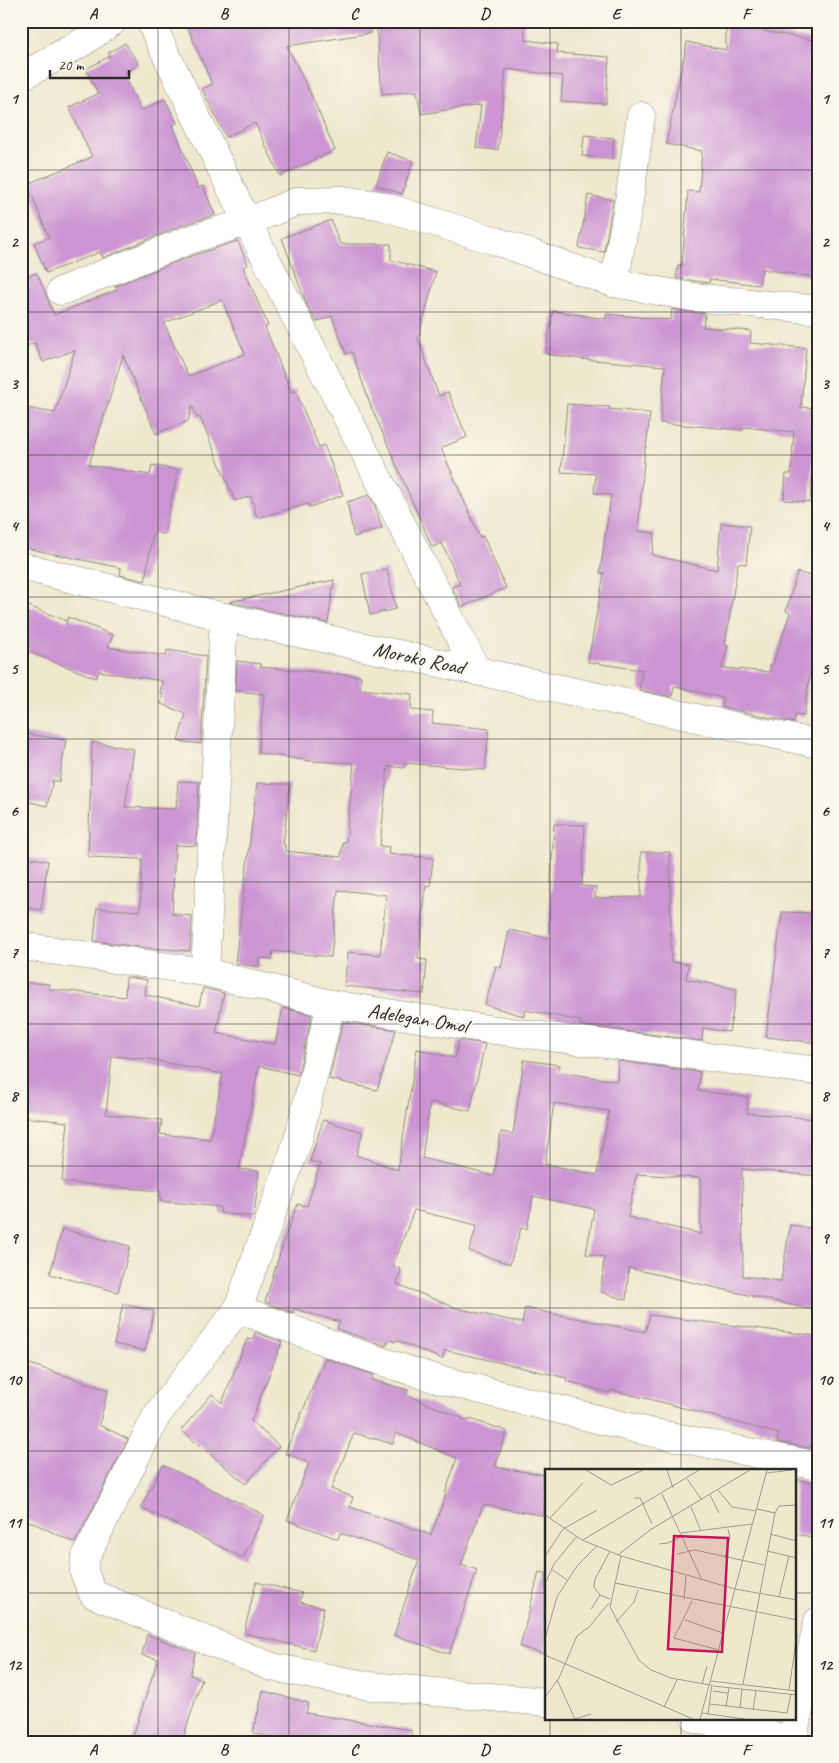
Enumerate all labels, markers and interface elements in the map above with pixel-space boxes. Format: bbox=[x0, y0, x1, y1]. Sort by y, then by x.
text: A bbox=[89, 4, 99, 24]
text: B bbox=[220, 4, 230, 24]
text: C bbox=[350, 4, 360, 24]
text: D bbox=[480, 4, 491, 24]
text: E bbox=[612, 4, 623, 24]
text: F bbox=[742, 4, 753, 24]
scale bar bbox=[50, 48, 129, 80]
text: 20 m bbox=[58, 56, 85, 75]
text: 1 bbox=[10, 89, 19, 109]
text: 1 bbox=[821, 89, 830, 109]
text: 2 bbox=[10, 232, 19, 252]
text: 2 bbox=[821, 232, 830, 252]
text: 3 bbox=[10, 374, 19, 394]
text: 3 bbox=[821, 374, 830, 394]
text: 4 bbox=[10, 516, 19, 536]
text: 4 bbox=[821, 516, 830, 536]
street label: Moroko Road bbox=[371, 636, 470, 681]
text: 5 bbox=[11, 659, 20, 679]
text: 5 bbox=[822, 659, 831, 679]
text: 6 bbox=[10, 801, 19, 821]
text: 6 bbox=[821, 801, 830, 821]
text: 7 bbox=[10, 943, 19, 963]
text: 7 bbox=[821, 943, 830, 963]
street label: Adelegan Omol bbox=[366, 997, 473, 1039]
text: 8 bbox=[10, 1086, 19, 1106]
text: 8 bbox=[821, 1086, 830, 1106]
text: 9 bbox=[10, 1228, 19, 1248]
text: 9 bbox=[821, 1228, 830, 1248]
text: 10 bbox=[7, 1370, 23, 1390]
text: 10 bbox=[818, 1370, 834, 1390]
inset map bbox=[545, 1469, 796, 1720]
text: 11 bbox=[7, 1513, 23, 1533]
text: 11 bbox=[818, 1513, 834, 1533]
text: 12 bbox=[7, 1655, 23, 1675]
text: 12 bbox=[818, 1655, 834, 1675]
text: A bbox=[89, 1740, 99, 1760]
text: B bbox=[220, 1740, 230, 1760]
text: C bbox=[350, 1740, 360, 1760]
text: D bbox=[480, 1740, 491, 1760]
text: E bbox=[612, 1740, 623, 1760]
text: F bbox=[742, 1740, 753, 1760]

